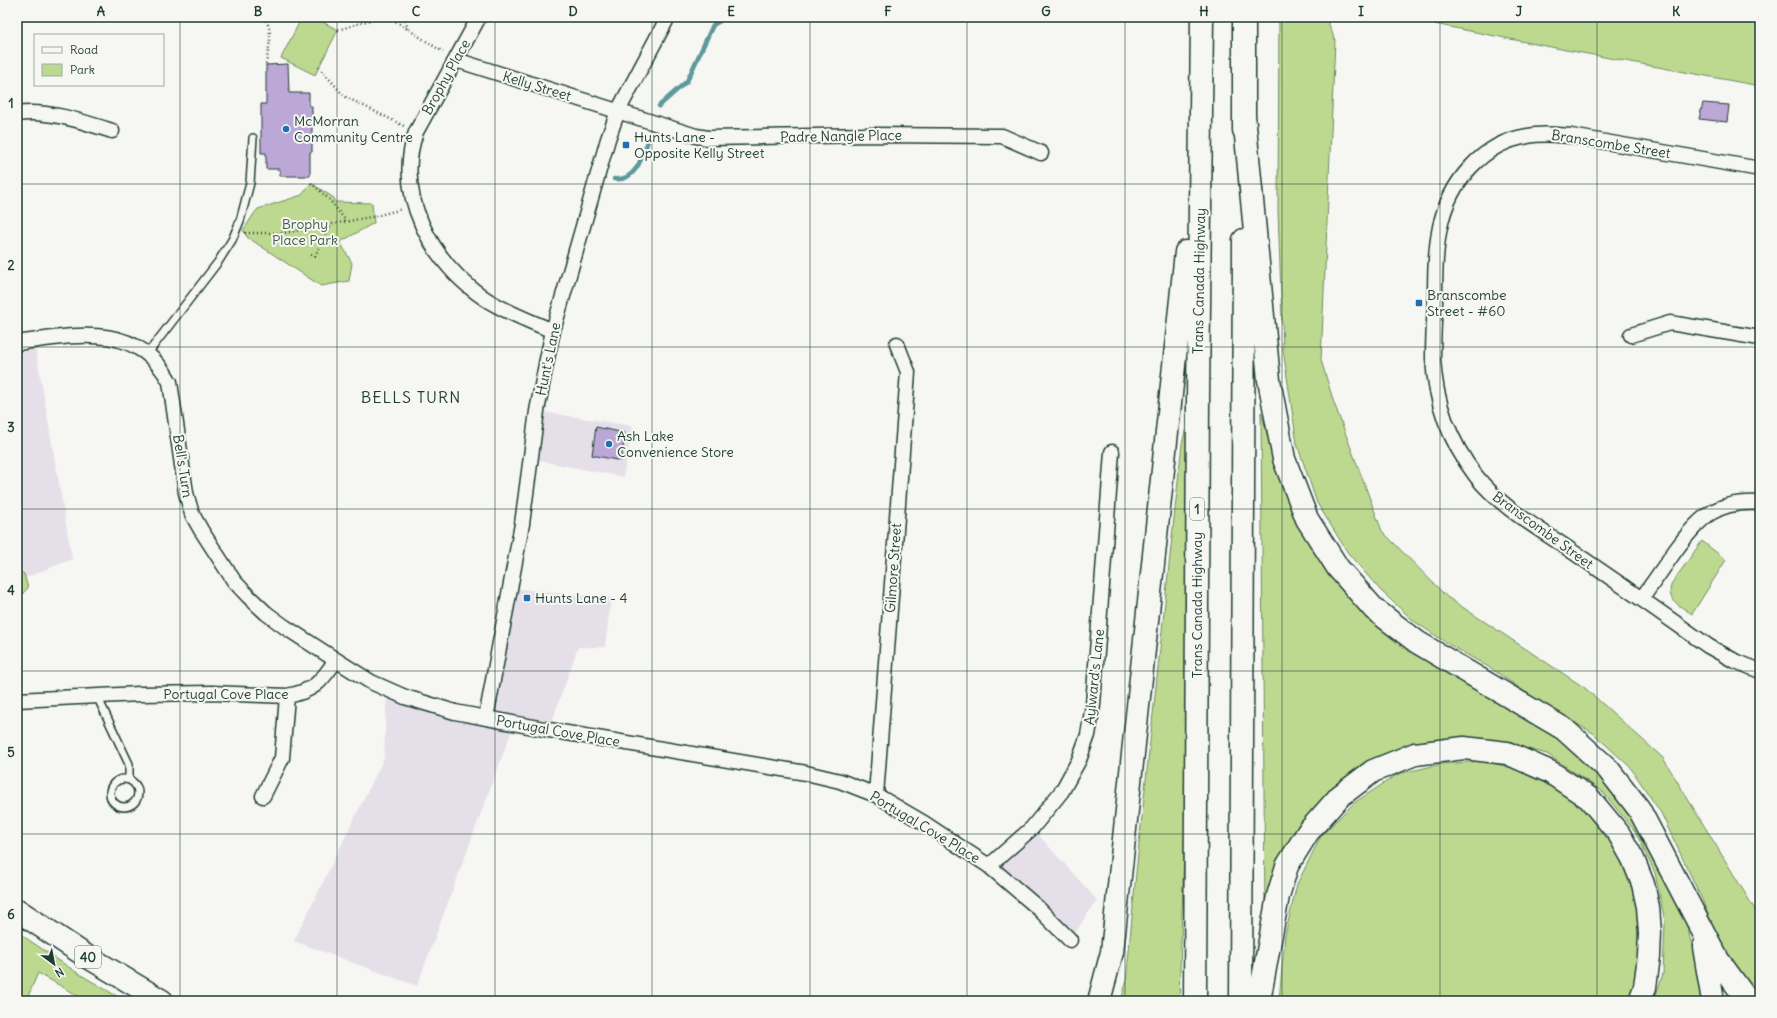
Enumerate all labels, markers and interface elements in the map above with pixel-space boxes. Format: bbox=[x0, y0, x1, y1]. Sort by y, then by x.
text: A bbox=[97, 3, 106, 20]
text: B bbox=[254, 3, 263, 20]
text: C bbox=[412, 3, 421, 20]
text: D bbox=[568, 3, 578, 20]
text: E bbox=[727, 3, 735, 20]
text: F bbox=[884, 3, 892, 20]
text: G bbox=[1041, 3, 1051, 20]
text: H bbox=[1199, 3, 1209, 20]
text: I bbox=[1358, 3, 1364, 20]
text: J bbox=[1516, 3, 1523, 20]
text: K bbox=[1672, 3, 1681, 20]
legend bbox=[34, 34, 164, 86]
street label: Brophy Place bbox=[418, 36, 474, 118]
text: Road bbox=[70, 42, 98, 57]
text: Park bbox=[70, 62, 95, 77]
street label: Kelly Street bbox=[501, 67, 574, 105]
text: 1 bbox=[8, 95, 14, 112]
place label: McMorran Community Centre bbox=[294, 112, 413, 146]
marker: McMorran Community Centre bbox=[281, 124, 291, 134]
street label: Padre Nangle Place bbox=[780, 126, 902, 146]
street label: Branscombe Street bbox=[1550, 126, 1672, 162]
place label: Hunts Lane - Opposite Kelly Street bbox=[634, 128, 765, 162]
marker: Hunts Lane - Opposite Kelly Street bbox=[621, 140, 631, 150]
street label: Trans Canada Highway bbox=[1189, 208, 1209, 354]
park label: Brophy Place Park bbox=[272, 215, 338, 249]
text: 2 bbox=[7, 257, 15, 274]
place label: Branscombe Street - #60 bbox=[1427, 286, 1507, 320]
marker: Branscombe Street - #60 bbox=[1414, 298, 1424, 308]
street label: Hunt's Lane bbox=[531, 321, 565, 397]
district label: BELLS TURN bbox=[361, 387, 461, 407]
text: 3 bbox=[7, 419, 15, 436]
place label: Ash Lake Convenience Store bbox=[617, 427, 734, 461]
street label: Bell's Turn bbox=[169, 433, 197, 499]
marker: Ash Lake Convenience Store bbox=[604, 439, 614, 449]
street label: Branscombe Street bbox=[1489, 487, 1597, 573]
road number: 1 bbox=[1190, 498, 1204, 520]
street label: Gilmore Street bbox=[881, 522, 905, 614]
street label: Trans Canada Highway bbox=[1188, 532, 1206, 678]
text: 4 bbox=[7, 582, 15, 599]
place label: Hunts Lane - 4 bbox=[535, 589, 628, 607]
marker: Hunts Lane - 4 bbox=[522, 593, 532, 603]
street label: Aylward's Lane bbox=[1080, 628, 1108, 726]
street label: Portugal Cove Place bbox=[163, 685, 289, 703]
street label: Portugal Cove Place bbox=[495, 711, 621, 751]
text: 5 bbox=[7, 744, 15, 761]
street label: Portugal Cove Place bbox=[867, 787, 983, 867]
text: 6 bbox=[7, 906, 15, 923]
north arrow bbox=[34, 944, 74, 984]
road number: 40 bbox=[75, 946, 101, 968]
text: N bbox=[52, 965, 66, 980]

